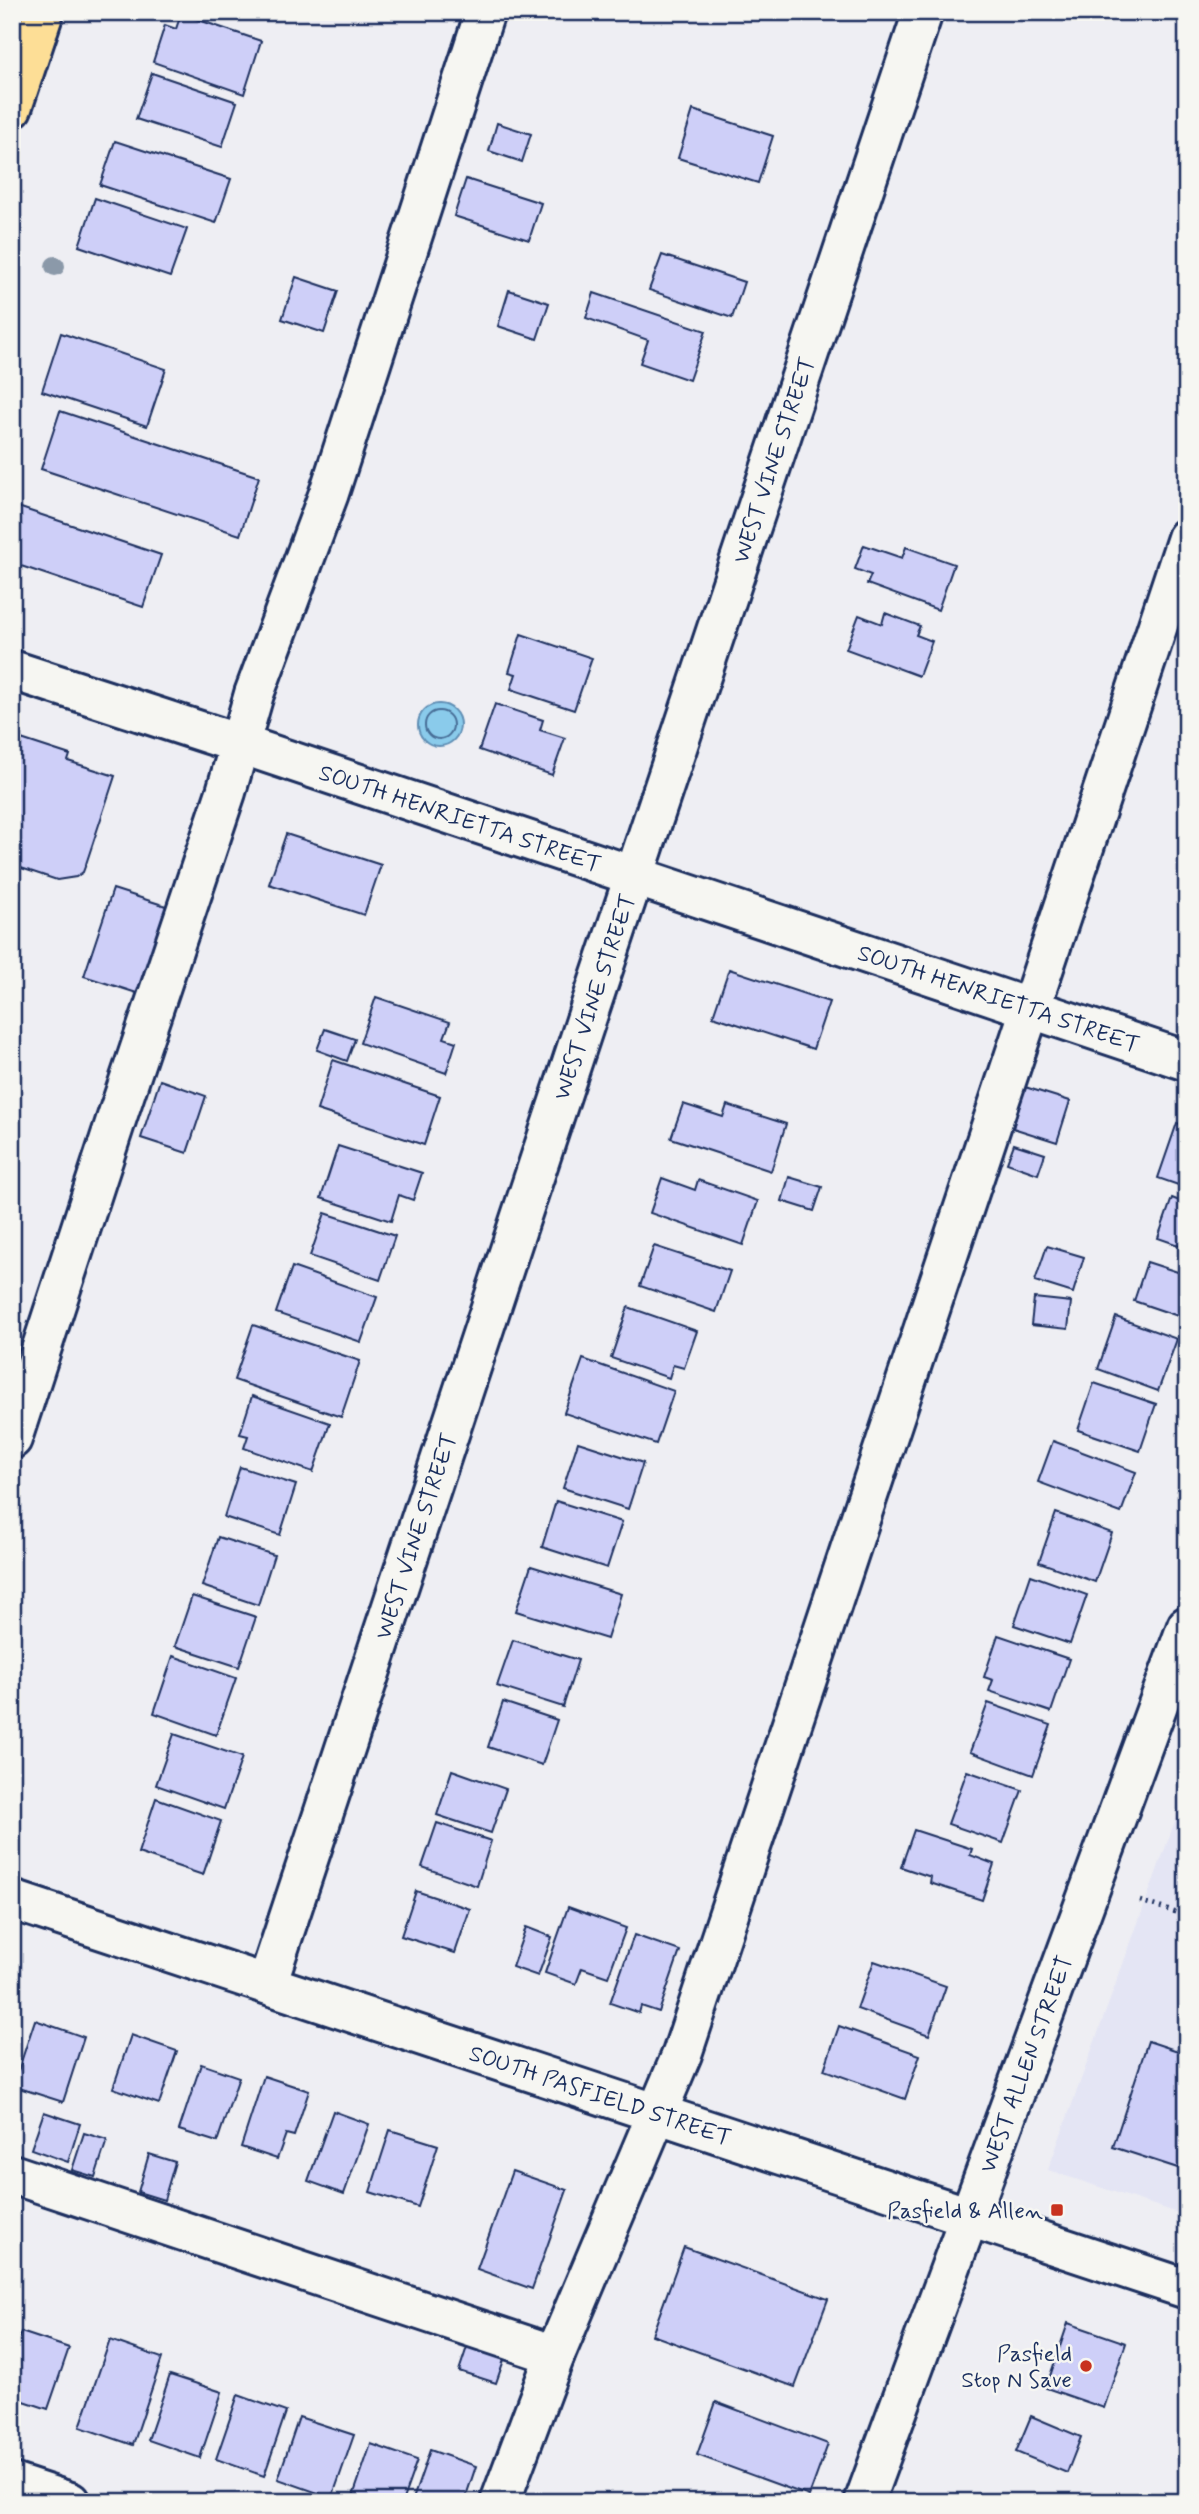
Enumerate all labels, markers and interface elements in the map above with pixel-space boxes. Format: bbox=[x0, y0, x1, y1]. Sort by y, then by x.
street label: WEST VINE STREET bbox=[727, 353, 824, 568]
street label: SOUTH HENRIETTA STREET bbox=[315, 758, 605, 881]
street label: WEST VINE STREET bbox=[548, 890, 644, 1104]
street label: SOUTH HENRIETTA STREET bbox=[853, 939, 1143, 1061]
street label: WEST VINE STREET bbox=[369, 1429, 465, 1644]
street label: WEST ALLEN STREET bbox=[974, 1952, 1081, 2177]
street label: SOUTH PASFIELD STREET bbox=[465, 2039, 735, 2154]
place label: Pasfield & Allen bbox=[887, 2197, 1043, 2227]
marker: Pasfield & Allen bbox=[1049, 2202, 1065, 2218]
place label: Pasfield Stop N Save bbox=[961, 2340, 1072, 2396]
marker: Pasfield Stop N Save bbox=[1078, 2358, 1094, 2374]

